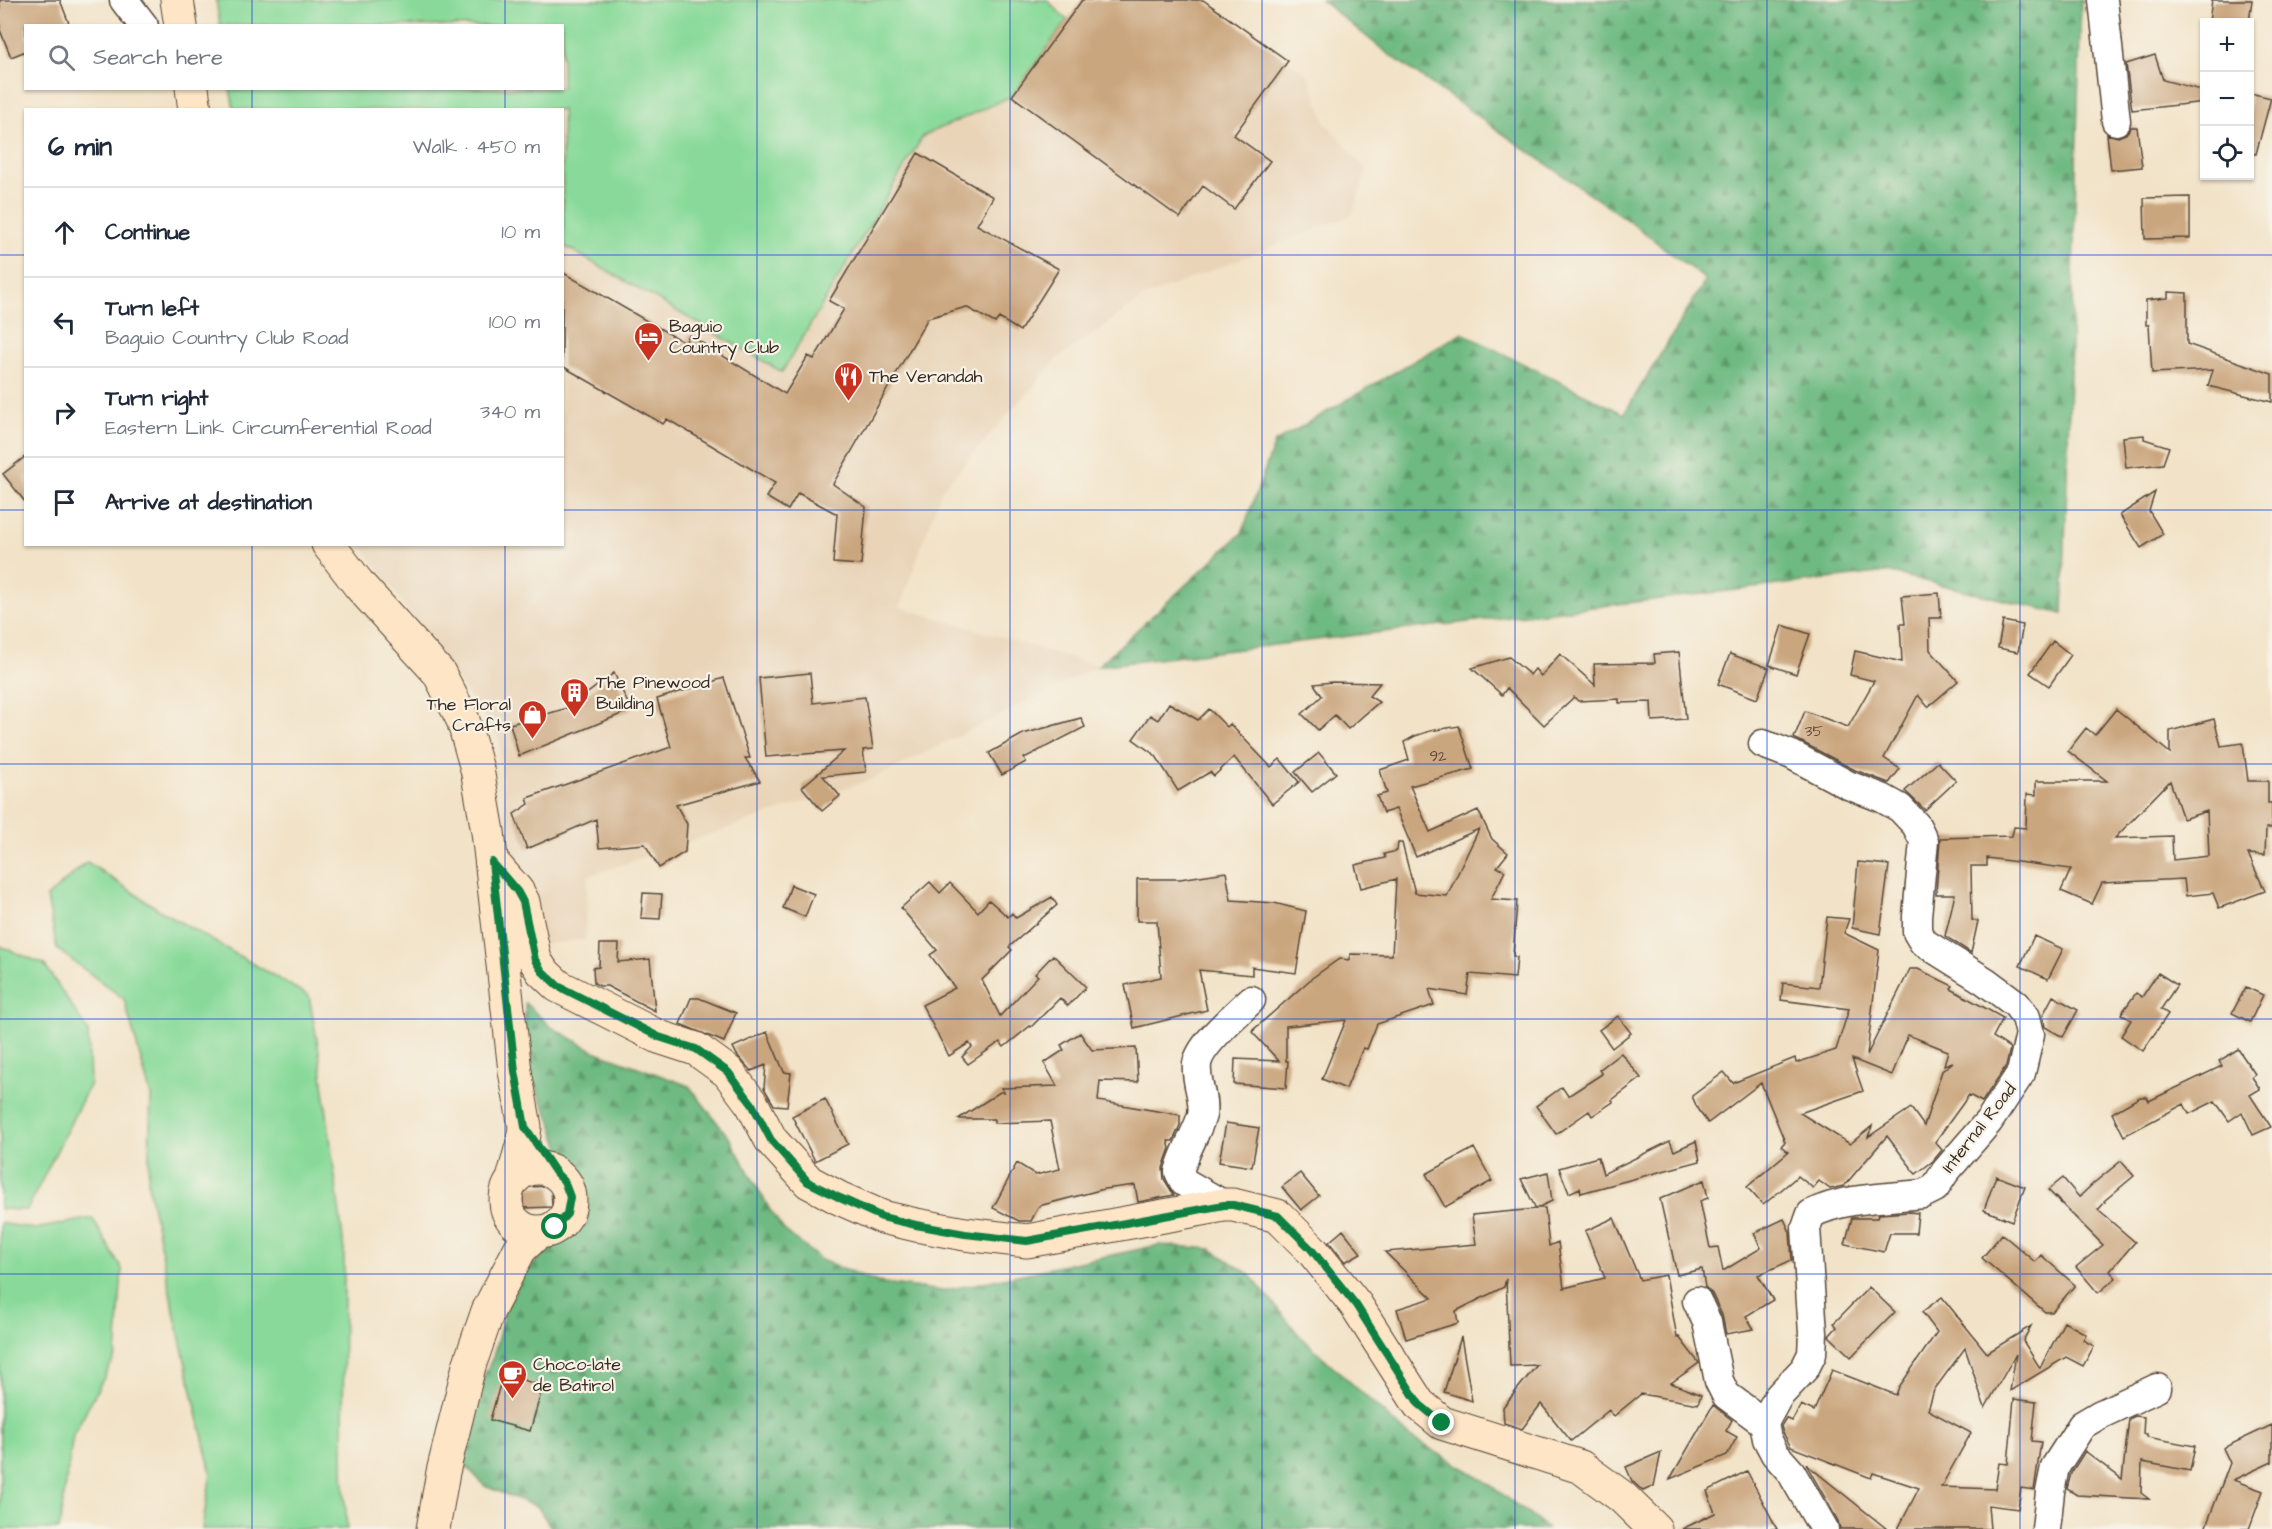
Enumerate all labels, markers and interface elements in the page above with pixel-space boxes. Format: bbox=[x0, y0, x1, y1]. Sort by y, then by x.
map controls bbox=[2200, 18, 2254, 180]
button: + bbox=[2200, 18, 2254, 72]
search box bbox=[24, 24, 564, 90]
icon: search bbox=[45, 41, 78, 74]
text: Search here bbox=[93, 42, 223, 73]
button: − bbox=[2200, 72, 2254, 126]
button: locate bbox=[2200, 126, 2254, 180]
text: 6 min bbox=[48, 129, 112, 165]
text: Walk · 450 m bbox=[413, 133, 540, 161]
icon: ahead bbox=[48, 216, 81, 249]
text: Continue bbox=[105, 217, 190, 248]
text: 10 m bbox=[501, 218, 540, 246]
text: Turn left bbox=[105, 293, 199, 324]
icon: left bbox=[48, 306, 81, 339]
text: 100 m bbox=[489, 308, 540, 336]
place label: Baguio Country Club bbox=[669, 314, 779, 361]
hotel icon: Baguio Country Club bbox=[632, 320, 664, 362]
text: Baguio Country Club Road bbox=[105, 324, 348, 352]
restaurant icon: The Verandah bbox=[832, 360, 864, 402]
place label: The Verandah bbox=[869, 364, 983, 389]
text: Turn right bbox=[105, 383, 208, 414]
icon: right bbox=[48, 396, 81, 429]
text: 340 m bbox=[480, 398, 540, 426]
text: Eastern Link Circumferential Road bbox=[105, 414, 432, 442]
icon: arrive bbox=[48, 486, 81, 519]
text: Arrive at destination bbox=[105, 487, 312, 518]
place label: The Pinewood Building bbox=[596, 670, 710, 717]
building icon: The Pinewood Building bbox=[559, 676, 591, 718]
place label: The Floral Crafts bbox=[427, 692, 511, 738]
shop icon: The Floral Crafts bbox=[516, 698, 548, 740]
house number: 35 bbox=[1805, 721, 1823, 742]
house number: 92 bbox=[1429, 746, 1447, 767]
street label: Internal Road bbox=[1936, 1078, 2022, 1178]
route start bbox=[541, 1213, 567, 1239]
place label: Choco-late de Batirol bbox=[533, 1352, 621, 1398]
cafe icon: Choco-late de Batirol bbox=[496, 1358, 528, 1400]
route end bbox=[1428, 1409, 1454, 1435]

